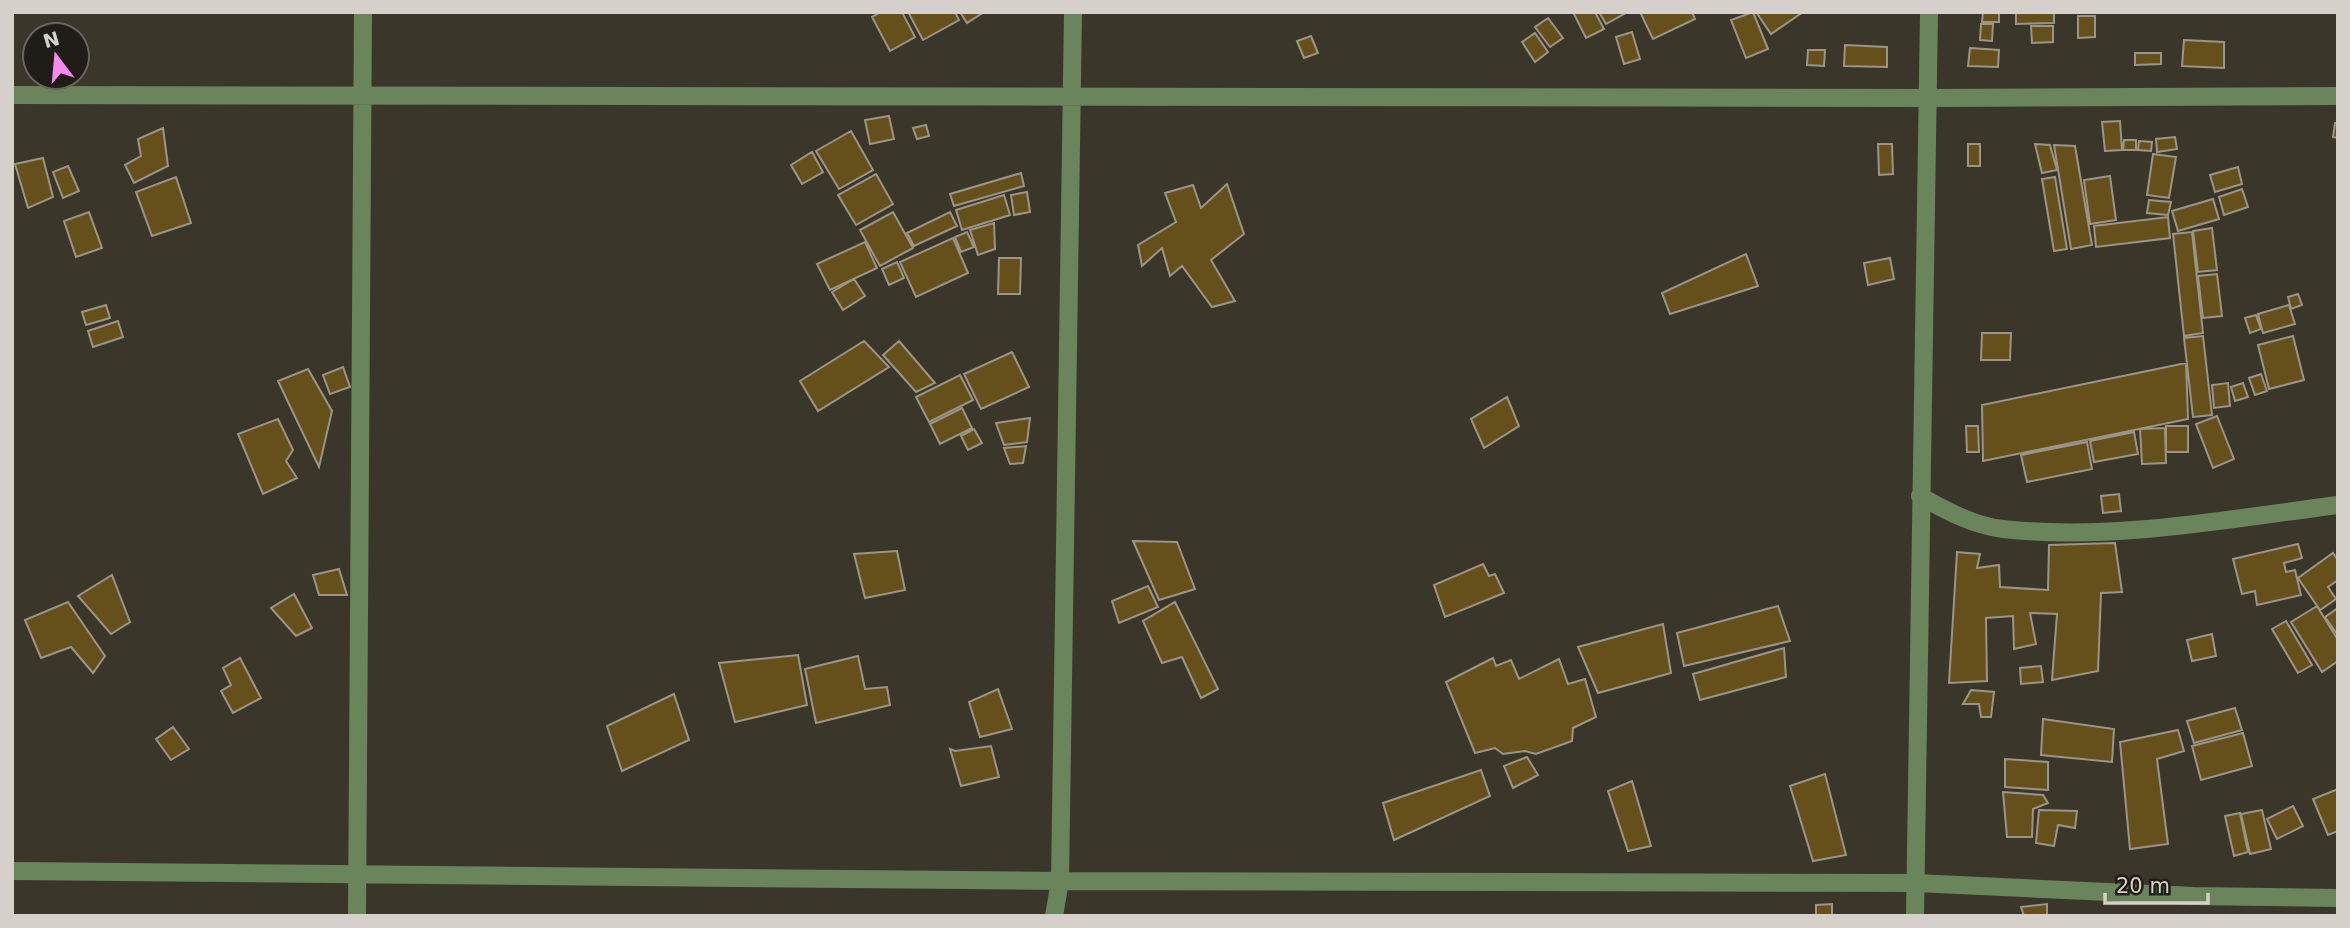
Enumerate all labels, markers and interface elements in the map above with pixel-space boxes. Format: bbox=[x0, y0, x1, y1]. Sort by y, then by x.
north arrow bbox=[21, 21, 91, 91]
text: N bbox=[41, 27, 62, 52]
scale bar bbox=[2105, 862, 2208, 906]
text: 20 m bbox=[2116, 874, 2170, 898]

